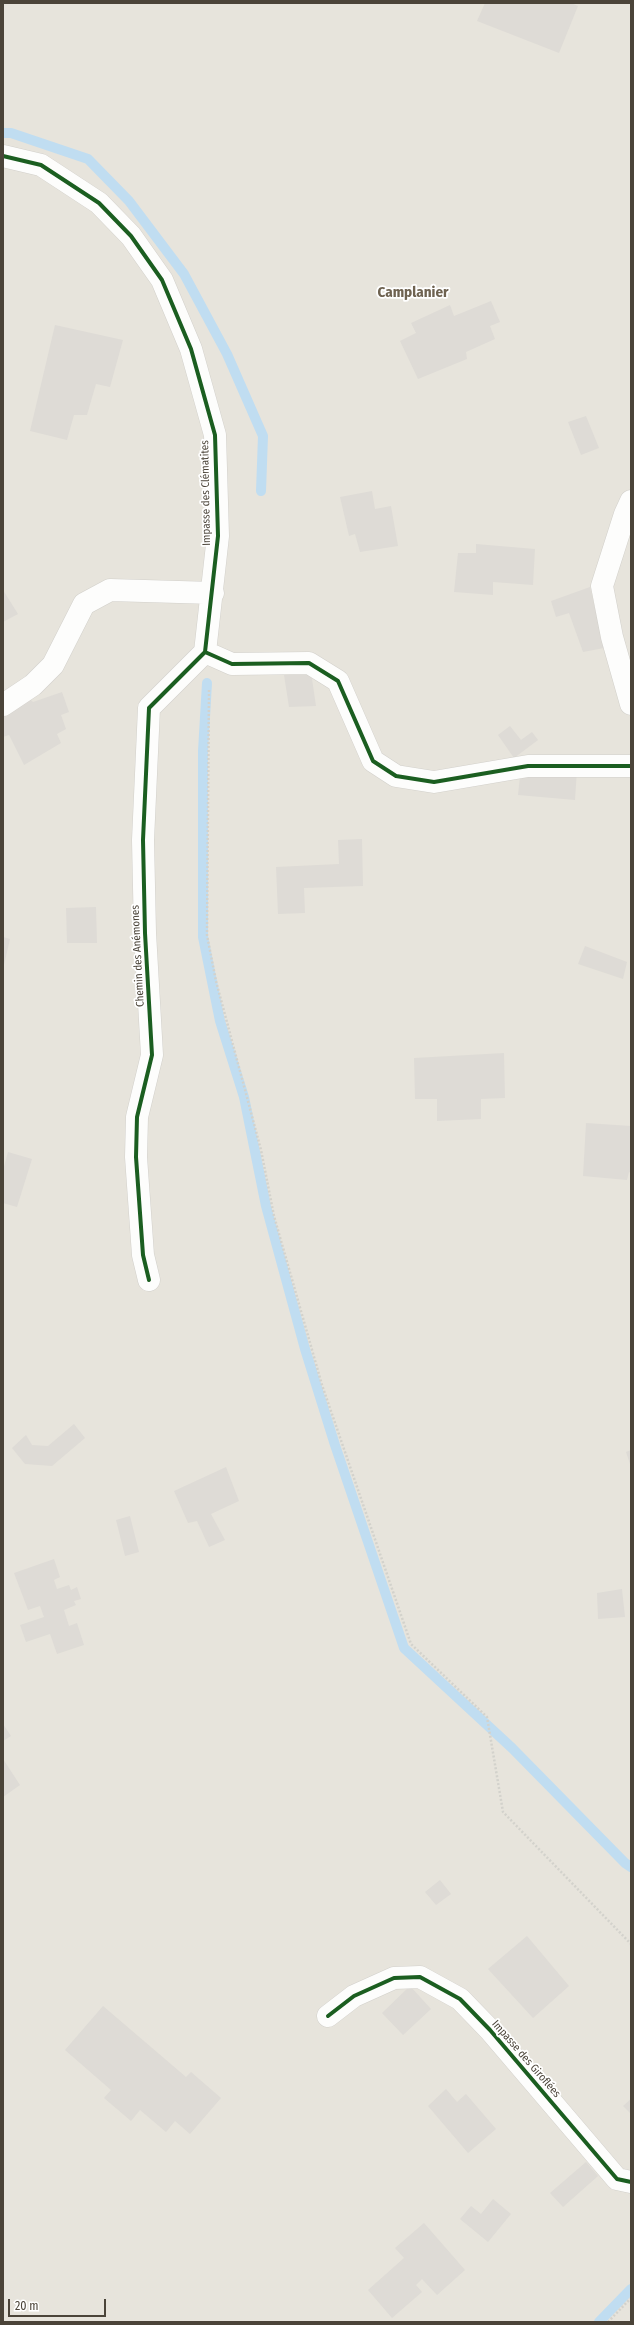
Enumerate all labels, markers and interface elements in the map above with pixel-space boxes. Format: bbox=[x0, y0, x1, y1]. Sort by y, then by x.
district label: Camplanier bbox=[377, 284, 449, 302]
street label: Impasse des Clématites bbox=[198, 440, 214, 546]
street label: Chemin des Anémones bbox=[129, 905, 147, 1007]
street label: Impasse des Giroflées bbox=[489, 2018, 563, 2100]
scale bar bbox=[10, 2291, 108, 2317]
text: 20 m bbox=[15, 2299, 39, 2313]

